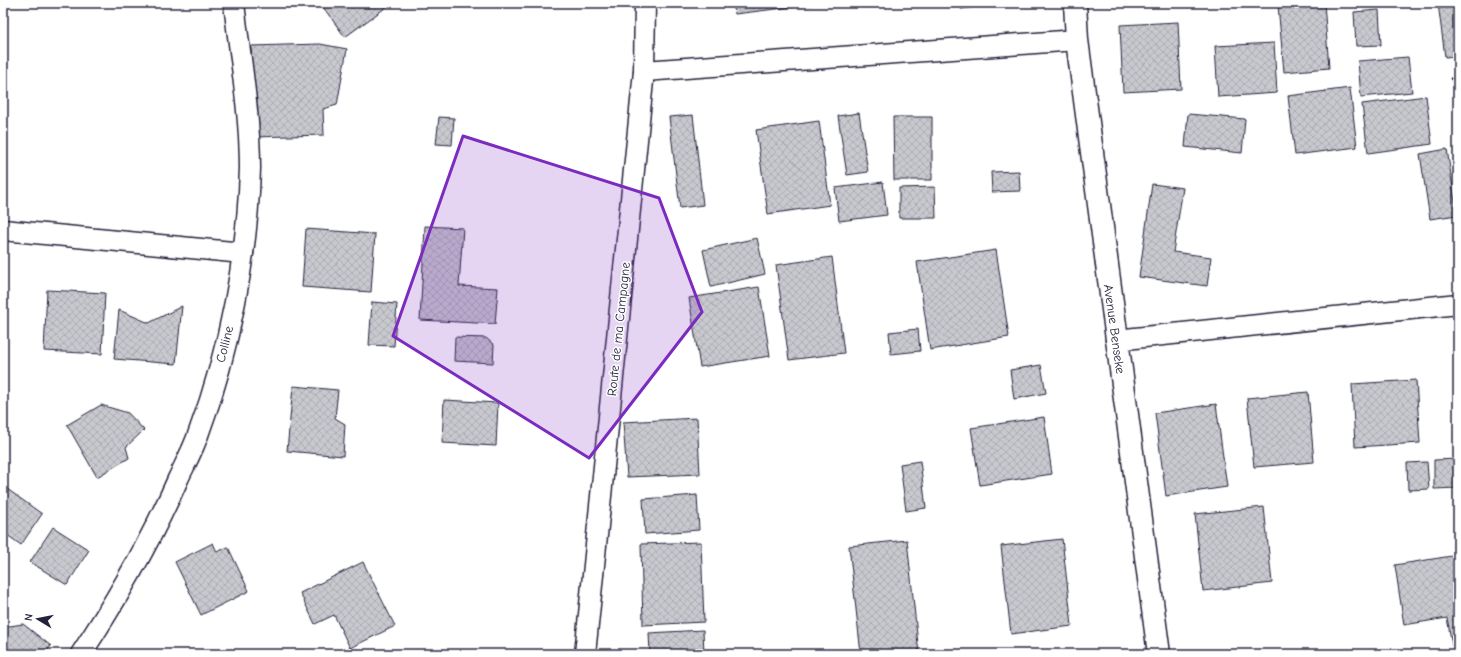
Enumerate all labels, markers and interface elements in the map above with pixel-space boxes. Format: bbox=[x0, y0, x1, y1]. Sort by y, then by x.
street label: Route de ma Campagne bbox=[604, 261, 633, 397]
street label: Avenue Benseke bbox=[1101, 283, 1128, 375]
street label: Colline bbox=[213, 324, 236, 364]
north arrow bbox=[18, 599, 58, 639]
text: N bbox=[22, 613, 36, 622]

